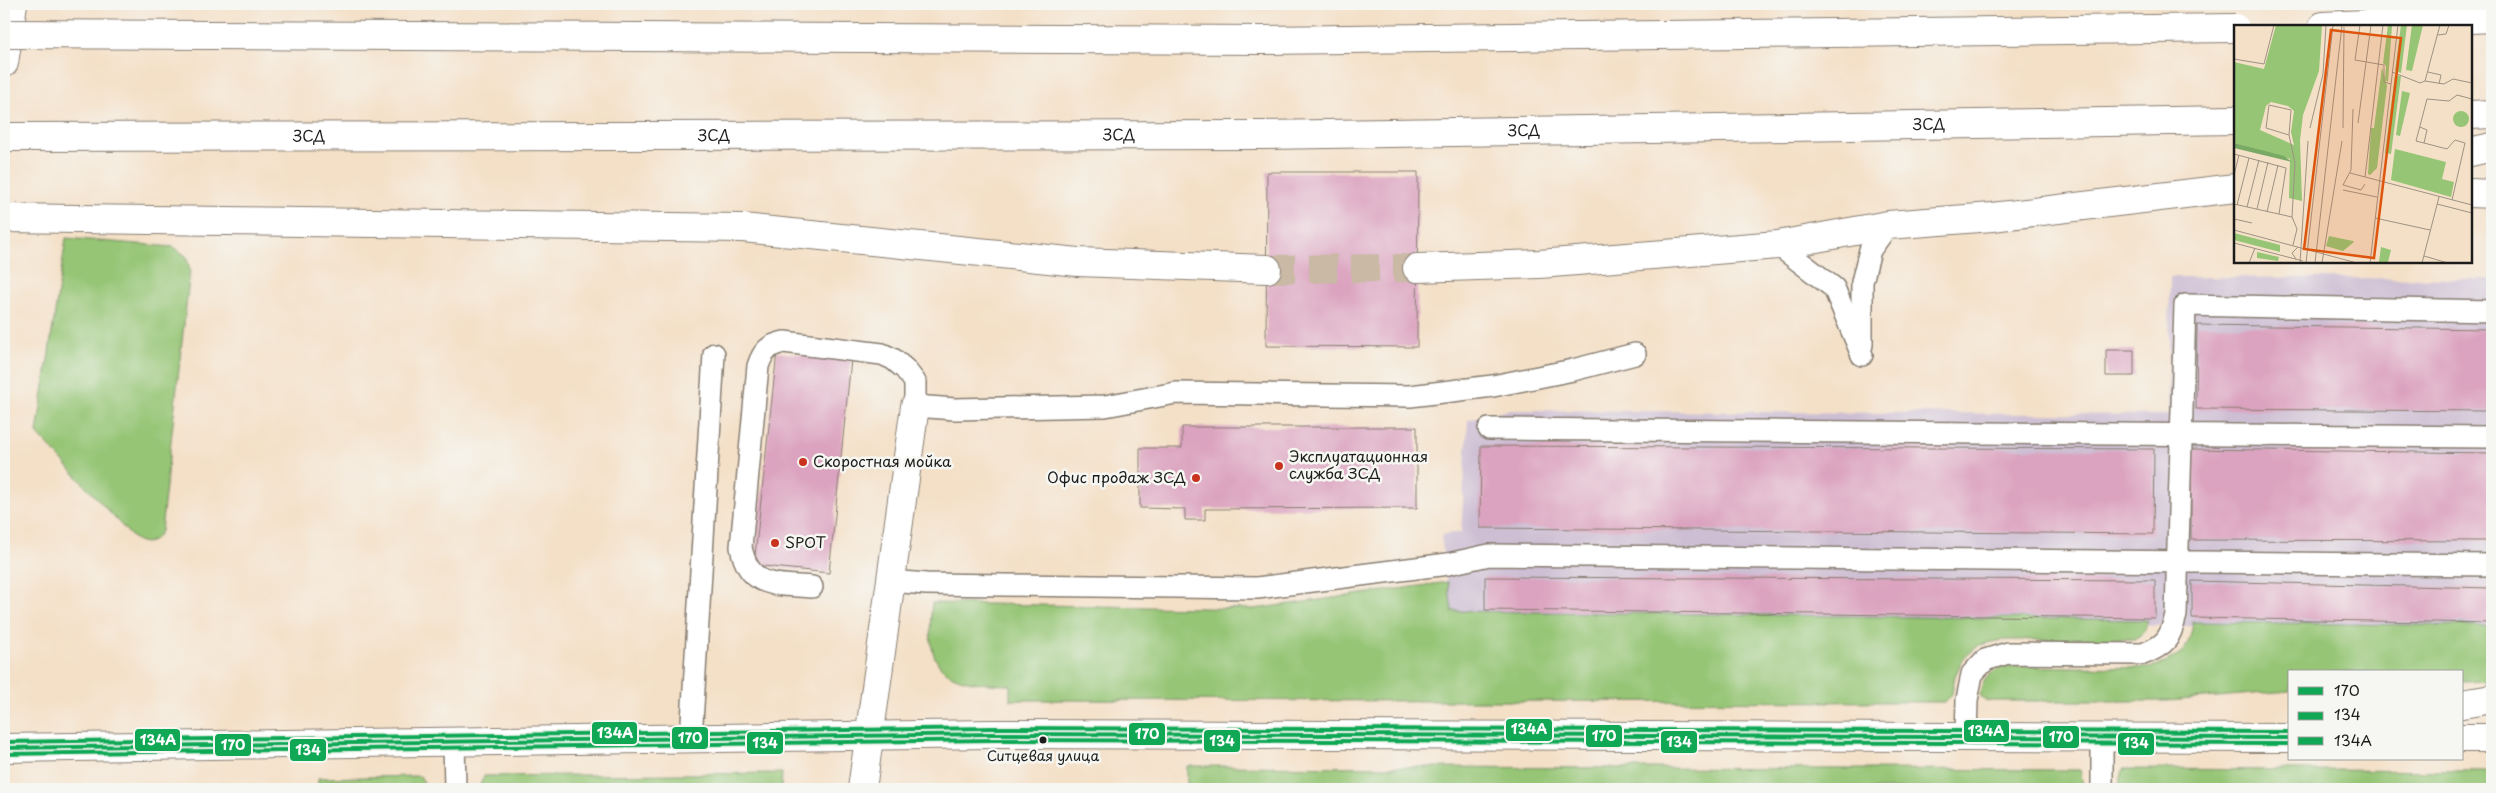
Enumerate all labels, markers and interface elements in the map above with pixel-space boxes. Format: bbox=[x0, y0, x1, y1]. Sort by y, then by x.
inset map bbox=[2234, 25, 2471, 262]
street label: ЗСД bbox=[1912, 111, 1946, 135]
street label: ЗСД bbox=[1507, 118, 1541, 141]
street label: ЗСД bbox=[1103, 122, 1135, 145]
street label: ЗСД bbox=[293, 123, 325, 147]
street label: ЗСД bbox=[698, 123, 730, 146]
place label: Эксплуатационная служба ЗСД bbox=[1289, 444, 1428, 484]
place label: Скоростная мойка bbox=[813, 449, 952, 472]
marker: Скоростная мойка bbox=[797, 456, 809, 468]
marker: Эксплуатационная служба ЗСД bbox=[1273, 460, 1285, 472]
place label: Офис продаж ЗСД bbox=[1047, 465, 1186, 488]
marker: Офис продаж ЗСД bbox=[1190, 472, 1202, 484]
place label: SPOT bbox=[785, 530, 826, 553]
marker: SPOT bbox=[769, 537, 781, 549]
legend bbox=[2288, 670, 2464, 760]
text: 170 bbox=[2334, 678, 2360, 701]
text: 134 bbox=[2334, 702, 2361, 725]
line badge: 134А bbox=[1505, 718, 1553, 742]
text: 134А bbox=[1511, 718, 1547, 739]
line badge: 134А bbox=[1963, 719, 2010, 743]
text: 134А bbox=[1968, 720, 2004, 741]
line badge: 134А bbox=[591, 721, 638, 745]
text: 134А bbox=[597, 722, 633, 743]
line badge: 170 bbox=[1128, 722, 1166, 746]
text: 170 bbox=[1135, 723, 1159, 744]
line badge: 170 bbox=[1585, 724, 1623, 748]
text: 170 bbox=[1592, 725, 1616, 746]
line badge: 170 bbox=[2042, 725, 2080, 749]
line badge: 170 bbox=[671, 726, 709, 750]
text: 170 bbox=[2049, 726, 2073, 747]
text: 170 bbox=[678, 727, 702, 748]
line badge: 134А bbox=[134, 728, 181, 752]
text: 134А bbox=[2334, 728, 2372, 751]
text: 134А bbox=[140, 729, 176, 750]
line badge: 134 bbox=[1203, 729, 1241, 753]
text: 134 bbox=[1209, 730, 1235, 751]
line badge: 134 bbox=[1660, 730, 1698, 754]
line badge: 134 bbox=[746, 731, 784, 755]
text: 134 bbox=[1666, 731, 1692, 752]
text: 134 bbox=[752, 732, 778, 753]
line badge: 134 bbox=[2117, 732, 2155, 756]
text: 134 bbox=[2123, 732, 2149, 753]
line badge: 170 bbox=[214, 733, 252, 757]
text: 170 bbox=[221, 734, 245, 755]
marker: Ситцевая улица bbox=[1038, 735, 1048, 745]
line badge: 134 bbox=[289, 738, 327, 762]
text: 134 bbox=[295, 739, 321, 760]
place label: Ситцевая улица bbox=[987, 745, 1099, 766]

